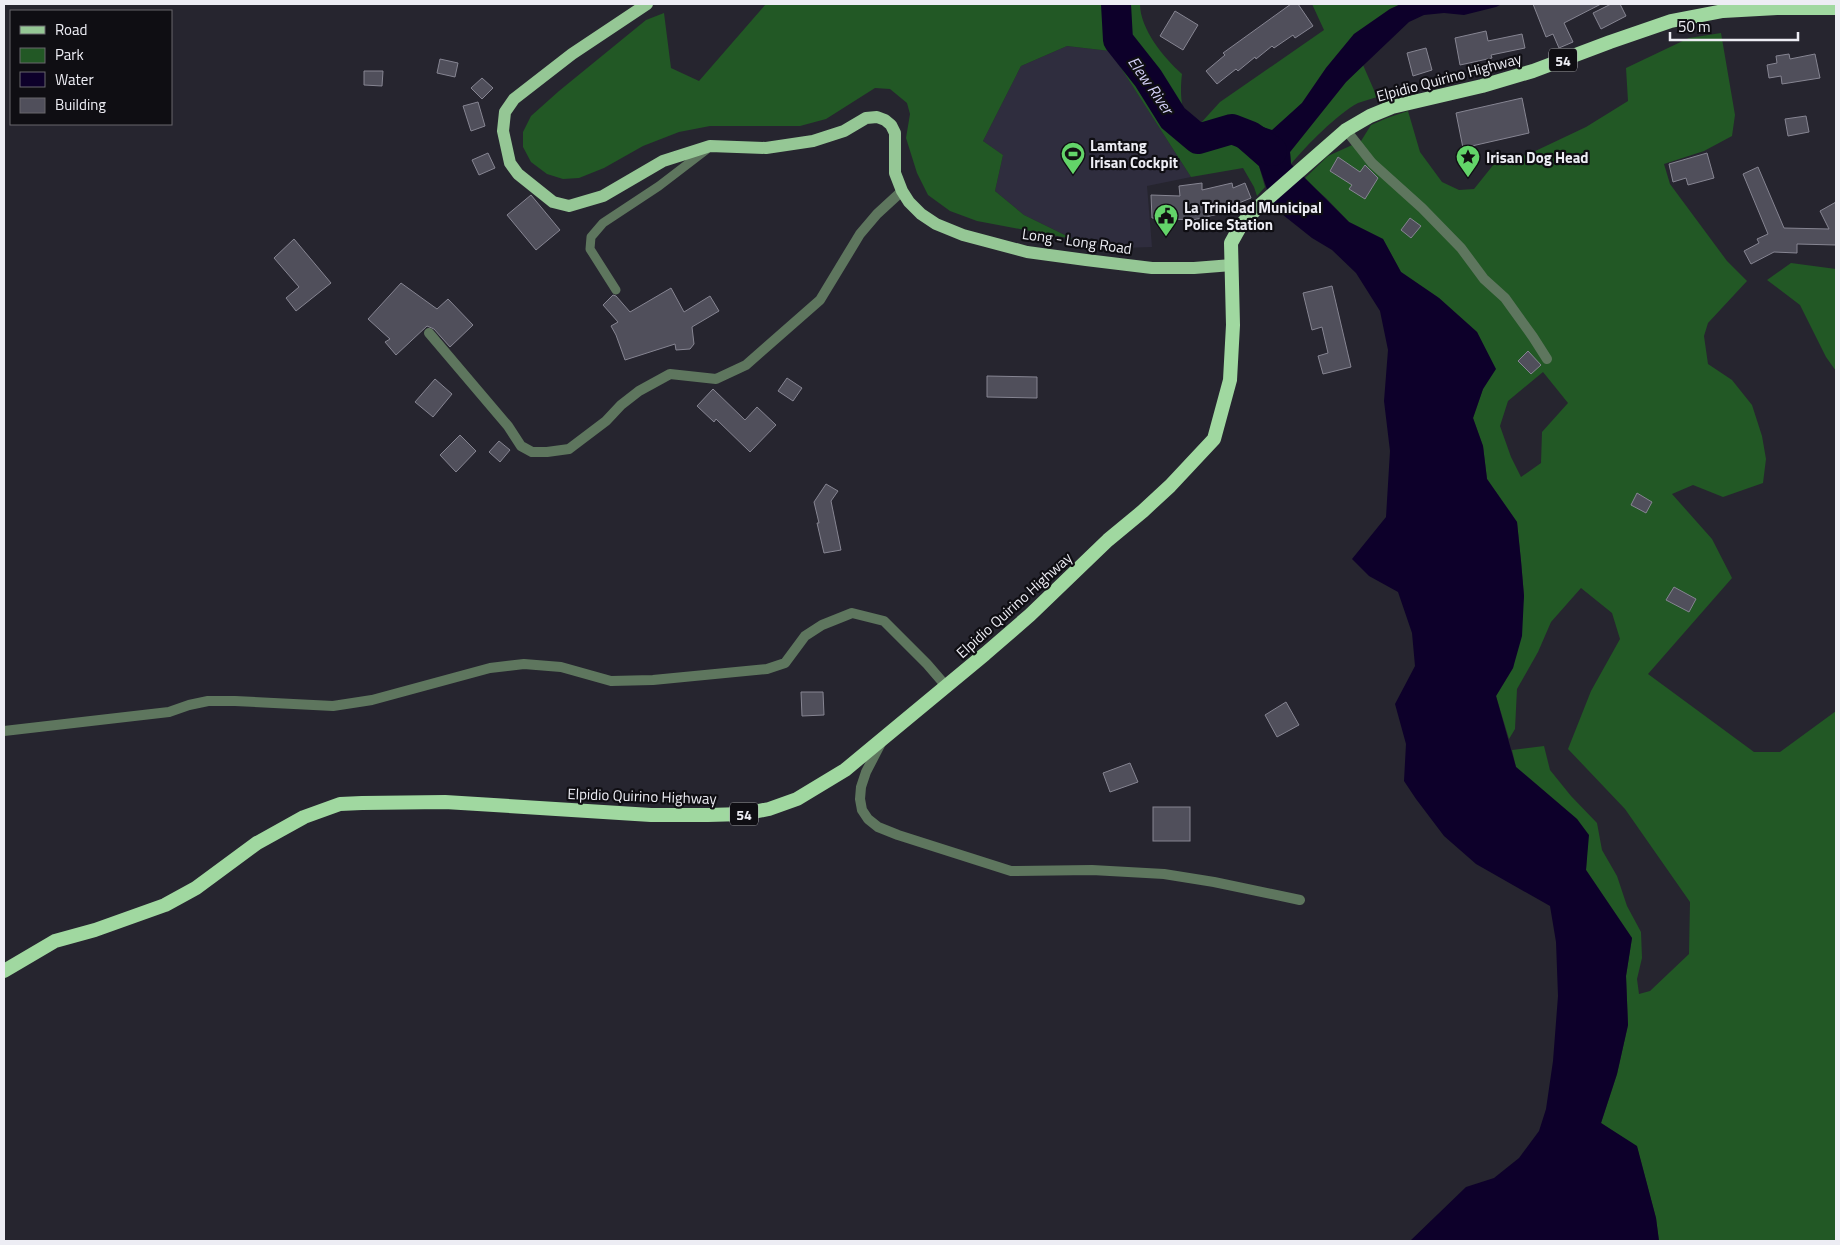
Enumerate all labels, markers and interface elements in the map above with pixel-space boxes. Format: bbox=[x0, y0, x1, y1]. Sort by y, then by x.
legend bbox=[10, 10, 172, 125]
scale bar bbox=[1670, 10, 1798, 42]
text: 50 m bbox=[1678, 15, 1711, 38]
text: Road bbox=[55, 18, 87, 41]
text: Park bbox=[55, 43, 84, 66]
street label: Elpidio Quirino Highway bbox=[1374, 47, 1524, 107]
road number: 54 bbox=[1549, 48, 1577, 72]
water label: Elew River bbox=[1122, 51, 1181, 120]
text: Water bbox=[55, 68, 94, 91]
text: Building bbox=[55, 93, 106, 116]
place label: Lamtang Irisan Cockpit bbox=[1090, 134, 1179, 174]
sports icon: Lamtang Irisan Cockpit bbox=[1060, 141, 1086, 175]
place icon: Irisan Dog Head bbox=[1455, 144, 1481, 178]
place label: Irisan Dog Head bbox=[1486, 146, 1589, 169]
place label: La Trinidad Municipal Police Station bbox=[1184, 196, 1322, 236]
public building icon: La Trinidad Municipal Police Station bbox=[1153, 203, 1179, 237]
street label: Long - Long Road bbox=[1021, 222, 1133, 260]
street label: Elpidio Quirino Highway bbox=[951, 546, 1077, 664]
street label: Elpidio Quirino Highway bbox=[567, 782, 717, 810]
road number: 54 bbox=[730, 802, 758, 826]

